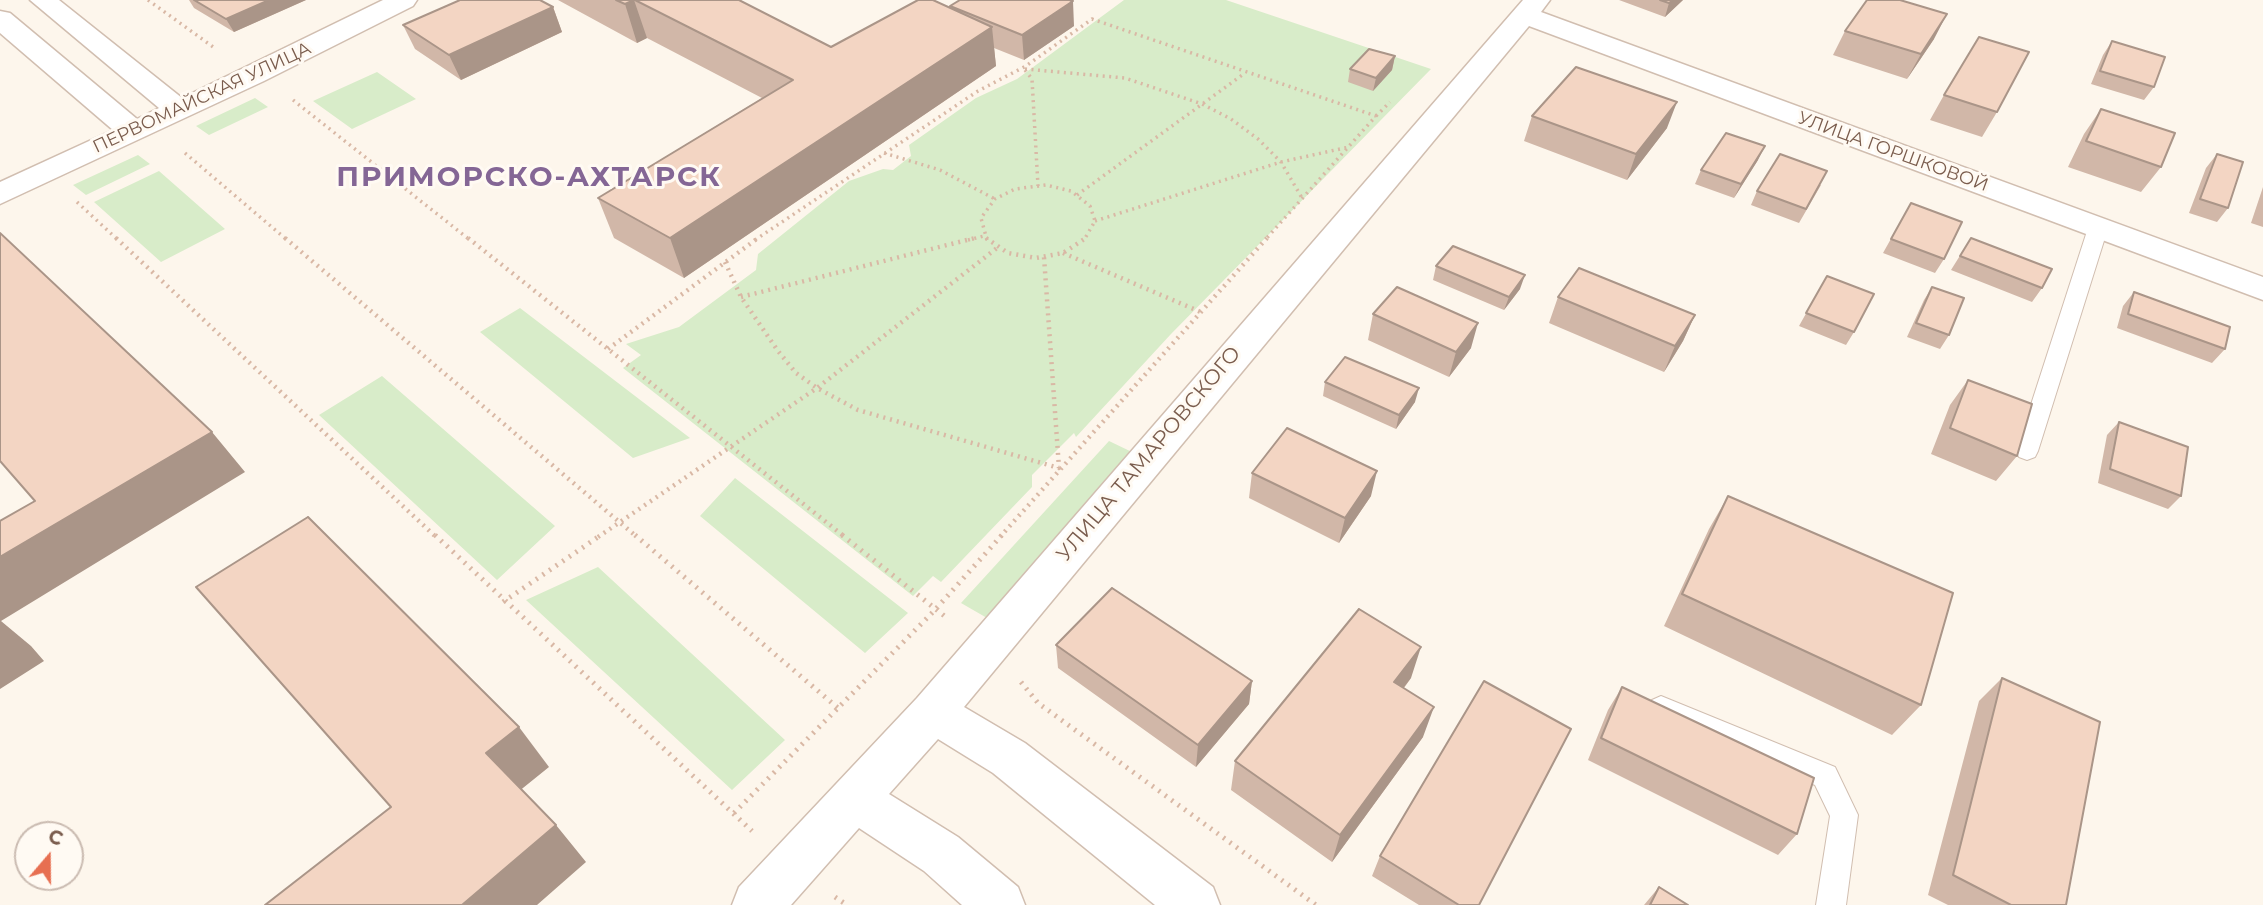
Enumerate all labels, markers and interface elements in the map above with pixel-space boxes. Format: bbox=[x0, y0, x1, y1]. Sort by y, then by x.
street label: ПЕРВОМАЙСКАЯ УЛИЦА bbox=[89, 38, 315, 158]
street label: УЛИЦА ГОРШКОВОЙ bbox=[1795, 107, 1991, 197]
district label: ПРИМОРСКО-АХТАРСК bbox=[338, 161, 720, 195]
street label: УЛИЦА ТАМАРОВСКОГО bbox=[1052, 341, 1246, 567]
north arrow bbox=[14, 821, 84, 891]
text: С bbox=[45, 825, 66, 851]

